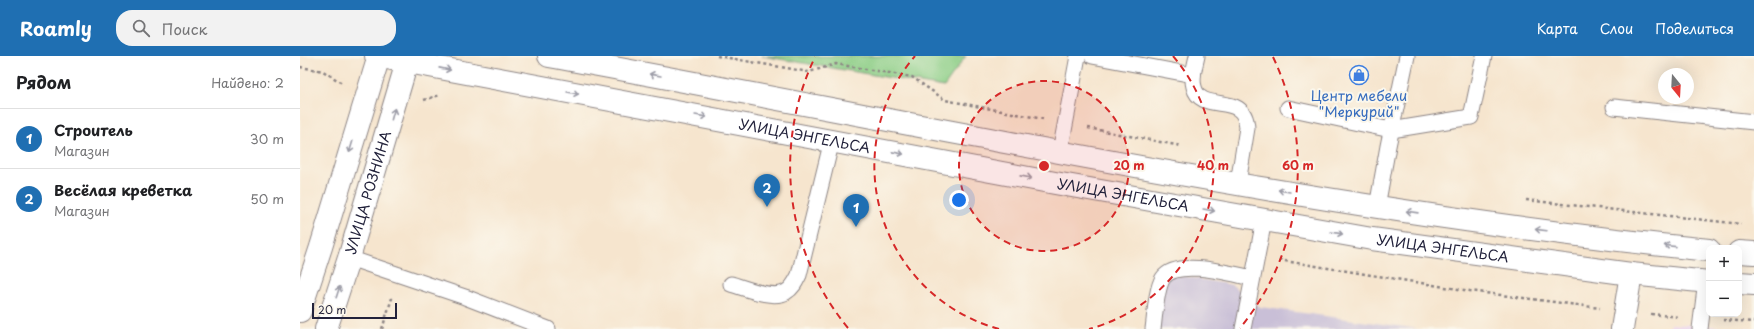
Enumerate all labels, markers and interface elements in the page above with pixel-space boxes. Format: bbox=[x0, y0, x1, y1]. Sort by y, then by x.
search box bbox=[116, 10, 396, 46]
text: Roamly bbox=[20, 14, 92, 42]
icon: search bbox=[130, 17, 152, 39]
text: Поиск bbox=[162, 17, 207, 40]
text: Карта bbox=[1537, 18, 1578, 39]
text: Слои bbox=[1600, 18, 1633, 39]
text: Поделиться bbox=[1655, 18, 1734, 39]
shop icon: Центр мебели "Меркурий" bbox=[1348, 64, 1370, 86]
one-way arrow bbox=[439, 66, 452, 74]
north arrow bbox=[1658, 68, 1694, 104]
text: Рядом bbox=[16, 69, 71, 95]
one-way arrow bbox=[649, 71, 662, 79]
text: Найдено: 2 bbox=[211, 73, 284, 92]
place label: Центр мебели "Меркурий" bbox=[1311, 85, 1407, 122]
one-way arrow bbox=[566, 89, 579, 97]
one-way arrow bbox=[390, 108, 397, 121]
one-way arrow bbox=[694, 112, 707, 120]
street label: УЛИЦА ЭНГЕЛЬСА bbox=[737, 113, 872, 158]
text: Строитель bbox=[54, 118, 133, 141]
street label: УЛИЦА РОЗНИНА bbox=[340, 128, 396, 256]
text: 1 bbox=[26, 129, 32, 148]
text: 30 m bbox=[250, 129, 284, 148]
text: Магазин bbox=[54, 141, 110, 160]
one-way arrow bbox=[347, 141, 354, 154]
one-way arrow bbox=[891, 149, 904, 157]
text: 20 m bbox=[1113, 156, 1145, 174]
text: 40 m bbox=[1197, 156, 1229, 174]
text: 60 m bbox=[1282, 156, 1314, 174]
centre of rings bbox=[1037, 159, 1051, 173]
one-way arrow bbox=[1019, 173, 1032, 181]
street label: УЛИЦА ЭНГЕЛЬСА bbox=[1056, 173, 1191, 217]
pin: 2 bbox=[754, 174, 780, 207]
text: Весёлая креветка bbox=[54, 178, 192, 201]
one-way arrow bbox=[1278, 187, 1291, 195]
text: 2 bbox=[24, 189, 34, 208]
text: 50 m bbox=[250, 189, 284, 208]
your location bbox=[949, 190, 969, 210]
pin: 1 bbox=[843, 194, 869, 227]
text: Магазин bbox=[54, 201, 110, 220]
one-way arrow bbox=[1202, 206, 1215, 214]
one-way arrow bbox=[1406, 208, 1419, 216]
one-way arrow bbox=[1535, 227, 1548, 234]
one-way arrow bbox=[1330, 229, 1343, 237]
street label: УЛИЦА ЭНГЕЛЬСА bbox=[1375, 229, 1510, 267]
one-way arrow bbox=[1664, 242, 1677, 250]
map controls bbox=[1706, 245, 1742, 317]
button: + bbox=[1706, 245, 1742, 281]
button: − bbox=[1706, 281, 1742, 317]
one-way arrow bbox=[335, 286, 342, 299]
scale bar bbox=[312, 301, 397, 320]
text: 20 m bbox=[318, 301, 346, 318]

